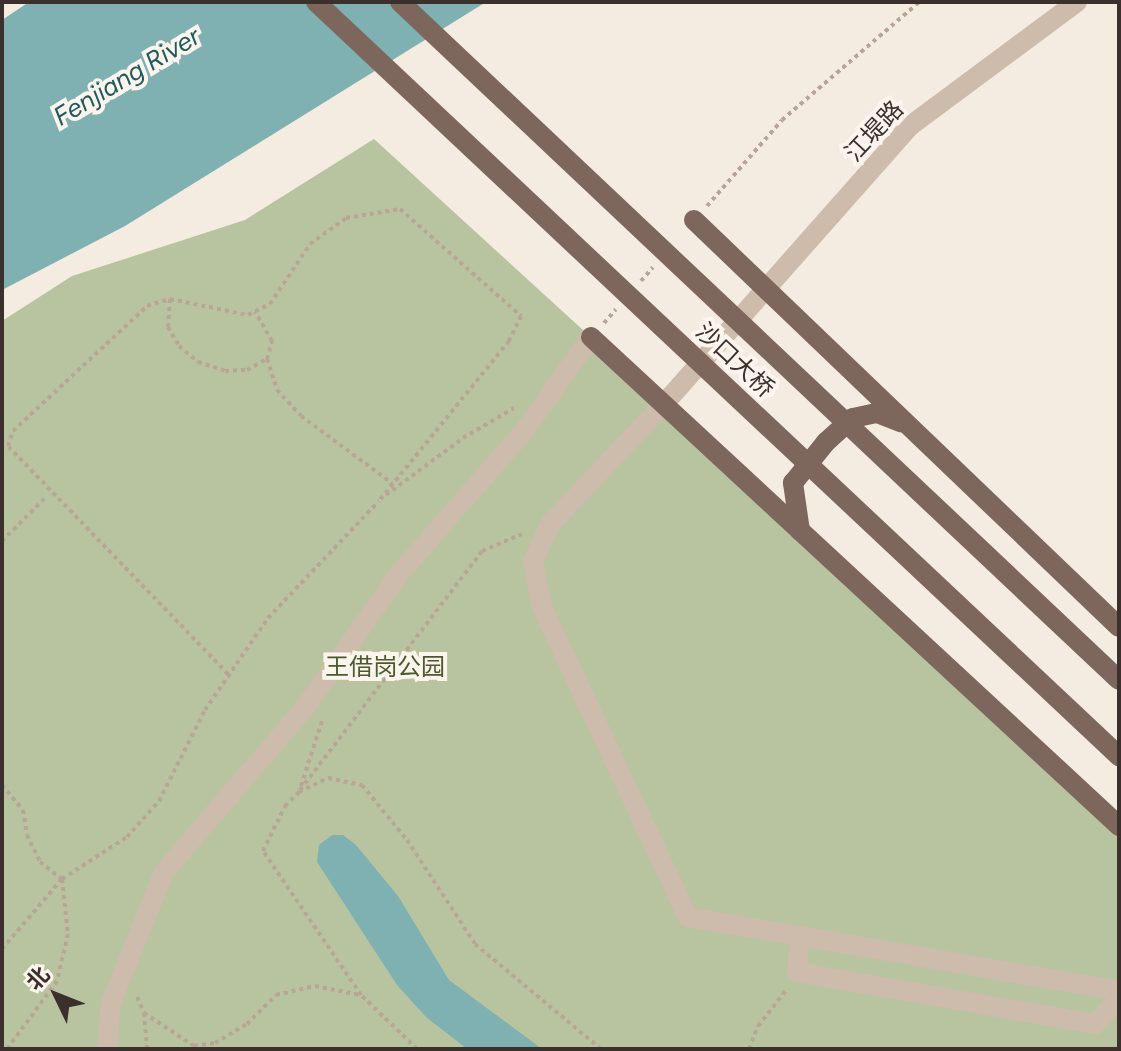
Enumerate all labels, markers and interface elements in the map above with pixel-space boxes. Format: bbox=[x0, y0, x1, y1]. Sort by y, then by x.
water label: Fenjiang River bbox=[48, 21, 206, 133]
street label: 江堤路 bbox=[839, 95, 909, 167]
street label: 沙口大桥 bbox=[690, 317, 780, 403]
park label: 王借岗公园 bbox=[325, 653, 445, 681]
north arrow bbox=[16, 955, 96, 1035]
text: 北 bbox=[21, 961, 55, 996]

